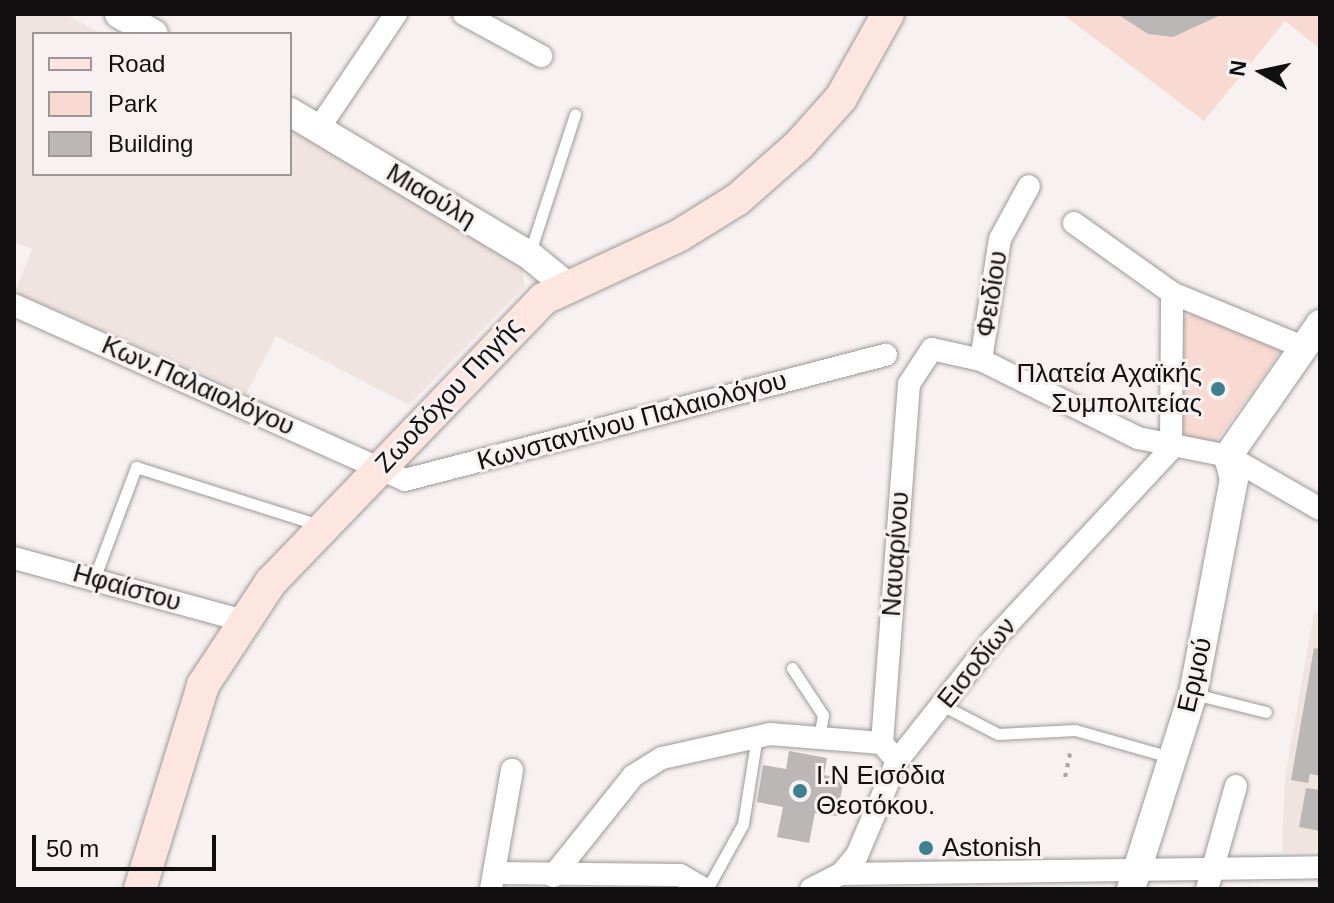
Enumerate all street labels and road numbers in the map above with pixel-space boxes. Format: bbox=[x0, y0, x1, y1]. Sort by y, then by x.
street label: Μιαούλη bbox=[381, 157, 481, 235]
street label: Φειδίου bbox=[970, 249, 1014, 339]
street label: Ζωοδόχου Πηγής bbox=[369, 311, 529, 479]
street label: Κων.Παλαιολόγου bbox=[97, 330, 299, 442]
street label: Κωνσταντίνου Παλαιολόγου bbox=[474, 365, 790, 477]
street label: Ναυαρίνου bbox=[876, 490, 916, 618]
street label: Ηφαίστου bbox=[69, 558, 185, 618]
street label: Εισοδίων bbox=[931, 612, 1023, 714]
street label: Ερμού bbox=[1171, 635, 1219, 715]

